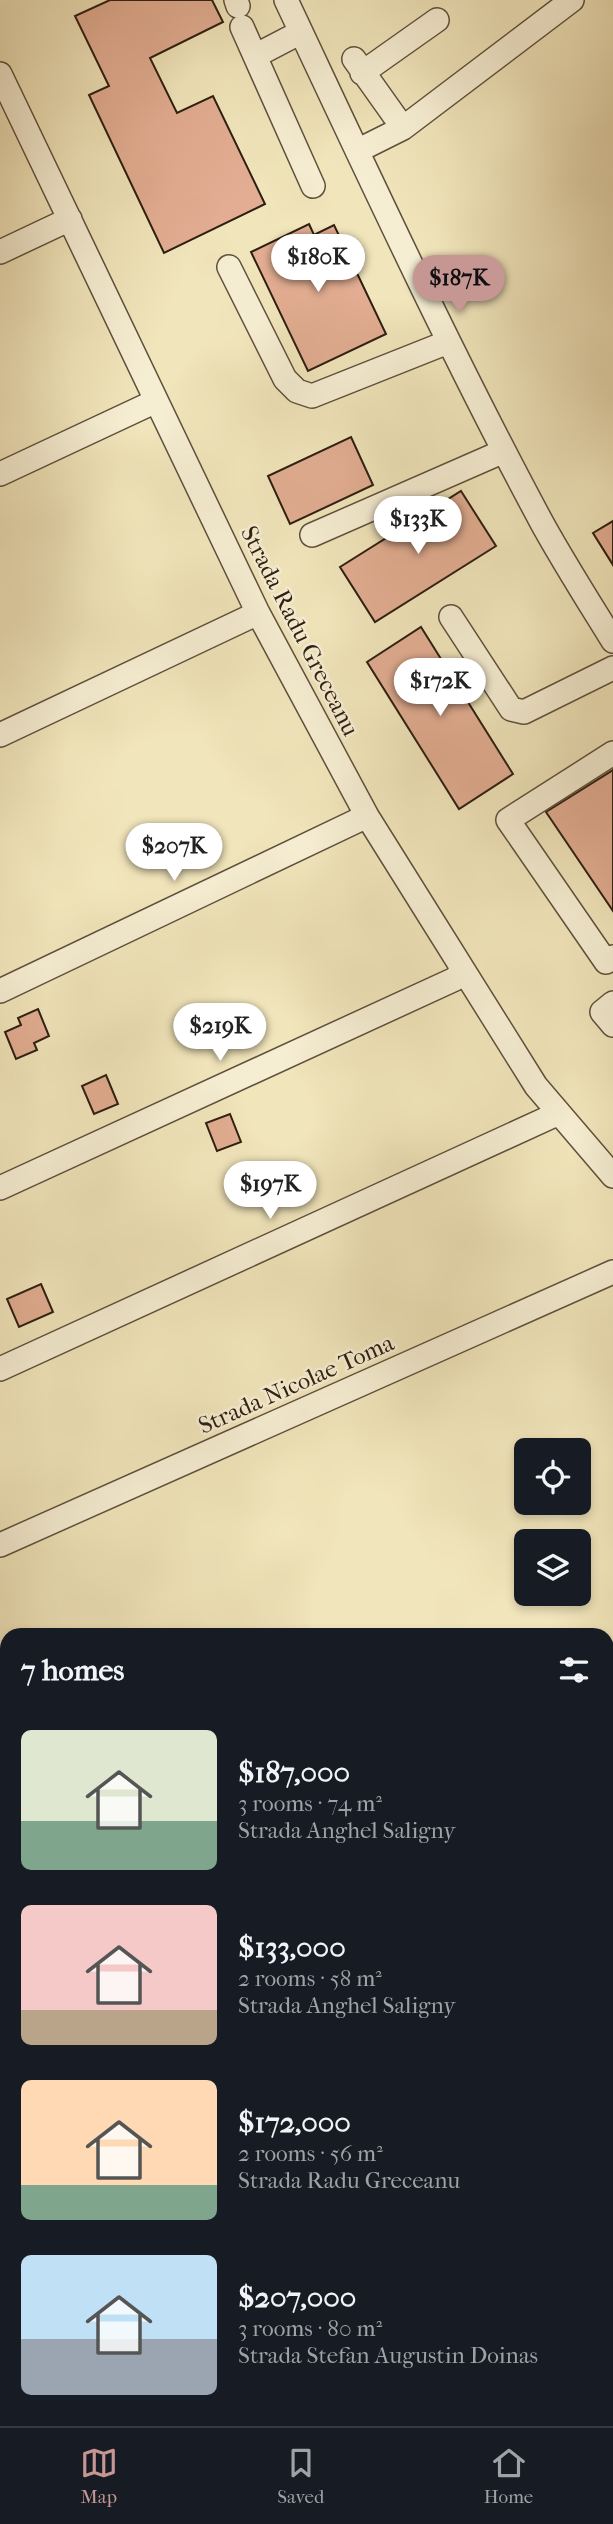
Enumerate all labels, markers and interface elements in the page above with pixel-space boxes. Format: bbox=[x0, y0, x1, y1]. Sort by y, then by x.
pin: $180K bbox=[269, 234, 367, 294]
text: $180K bbox=[287, 243, 349, 270]
pin: $187K bbox=[410, 256, 508, 315]
text: $187K bbox=[429, 264, 489, 291]
pin: $133K bbox=[369, 496, 467, 556]
text: $133K bbox=[390, 505, 446, 532]
street label: Strada Radu Greceanu bbox=[235, 521, 365, 741]
pin: $172K bbox=[391, 658, 489, 718]
text: $172K bbox=[410, 667, 470, 694]
pin: $207K bbox=[125, 824, 223, 883]
text: $207K bbox=[142, 832, 207, 859]
pin: $219K bbox=[171, 1004, 269, 1063]
text: $219K bbox=[189, 1012, 251, 1039]
pin: $197K bbox=[221, 1162, 319, 1221]
text: $197K bbox=[240, 1170, 300, 1197]
street label: Strada Nicolae Toma bbox=[194, 1328, 399, 1440]
map controls bbox=[514, 1438, 591, 1606]
button: locate bbox=[514, 1438, 591, 1515]
button: layers bbox=[514, 1529, 591, 1606]
icon: filters bbox=[555, 1651, 593, 1689]
text: 7 homes bbox=[21, 1653, 124, 1688]
text: $187,000 bbox=[238, 1755, 350, 1790]
icon: home bbox=[77, 1758, 161, 1842]
text: 3 rooms · 74 m² bbox=[238, 1790, 382, 1817]
text: Strada Anghel Saligny bbox=[238, 1817, 455, 1844]
text: $133,000 bbox=[238, 1930, 346, 1965]
icon: home bbox=[77, 1933, 161, 2017]
text: 2 rooms · 58 m² bbox=[238, 1965, 382, 1992]
text: Strada Anghel Saligny bbox=[238, 1992, 455, 2019]
text: $172,000 bbox=[238, 2105, 351, 2140]
icon: home bbox=[77, 2108, 161, 2192]
text: 2 rooms · 56 m² bbox=[238, 2140, 383, 2167]
text: Strada Radu Greceanu bbox=[238, 2167, 460, 2194]
text: $207,000 bbox=[238, 2280, 356, 2315]
icon: home bbox=[77, 2283, 161, 2367]
text: 3 rooms · 80 m² bbox=[238, 2315, 382, 2342]
text: Strada Stefan Augustin Doinas bbox=[238, 2342, 538, 2369]
tab: Map bbox=[80, 2444, 118, 2508]
tab: Saved bbox=[277, 2444, 324, 2508]
tab: Home bbox=[484, 2444, 533, 2508]

